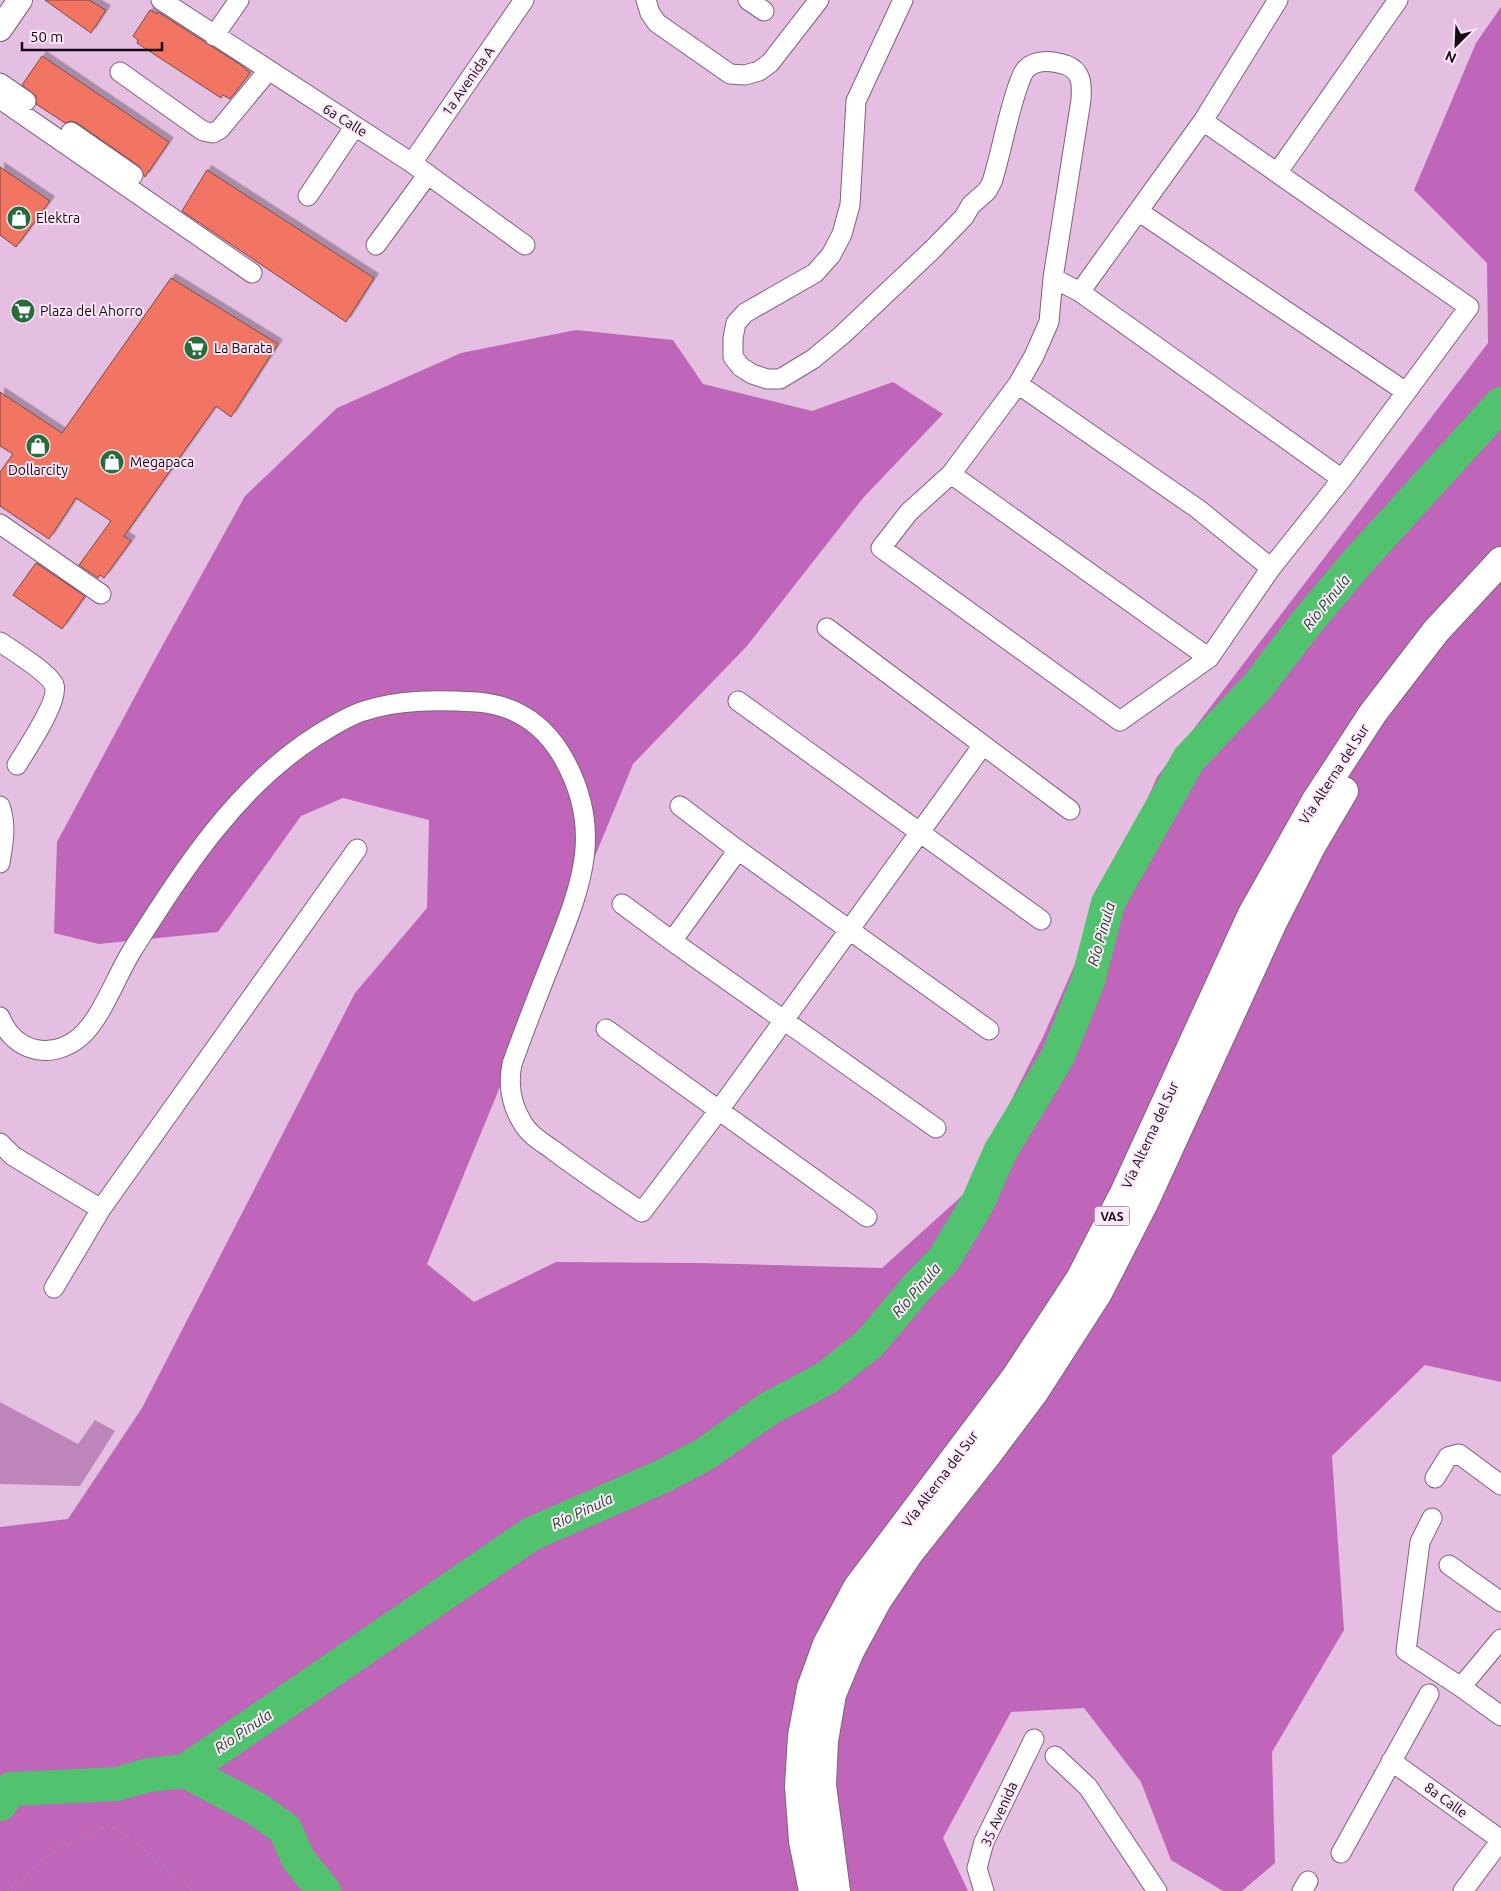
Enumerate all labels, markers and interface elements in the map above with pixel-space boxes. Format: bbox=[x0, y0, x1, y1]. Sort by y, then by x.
scale bar bbox=[22, 20, 162, 52]
north arrow bbox=[1431, 20, 1481, 70]
text: 50 m bbox=[30, 28, 63, 45]
street label: 1a Avenida A bbox=[438, 43, 498, 119]
text: N bbox=[1443, 47, 1459, 66]
street label: 6a Calle bbox=[320, 100, 370, 140]
shop icon: Elektra bbox=[6, 205, 32, 231]
place label: Elektra bbox=[36, 210, 80, 226]
supermarket icon: Plaza del Ahorro bbox=[10, 298, 36, 324]
place label: Plaza del Ahorro bbox=[40, 303, 143, 319]
supermarket icon: La Barata bbox=[183, 335, 209, 361]
place label: La Barata bbox=[214, 340, 273, 356]
shop icon: Dollarcity bbox=[25, 433, 51, 459]
shop icon: Megapaca bbox=[99, 449, 125, 475]
place label: Megapaca bbox=[130, 454, 194, 470]
place label: Dollarcity bbox=[8, 462, 68, 478]
water label: Río Pinula bbox=[1299, 571, 1353, 633]
street label: Vía Alterna del Sur bbox=[1296, 720, 1373, 827]
water label: Río Pinula bbox=[1084, 900, 1118, 968]
street label: Vía Alterna del Sur bbox=[1118, 1078, 1182, 1191]
road number: VAS bbox=[1094, 1206, 1130, 1226]
water label: Río Pinula bbox=[888, 1260, 944, 1320]
street label: Vía Alterna del Sur bbox=[899, 1427, 982, 1530]
water label: Río Pinula bbox=[549, 1489, 615, 1533]
water label: Río Pinula bbox=[211, 1706, 275, 1756]
street label: 35 Avenida bbox=[978, 1779, 1020, 1849]
street label: 8a Calle bbox=[1421, 1779, 1471, 1821]

